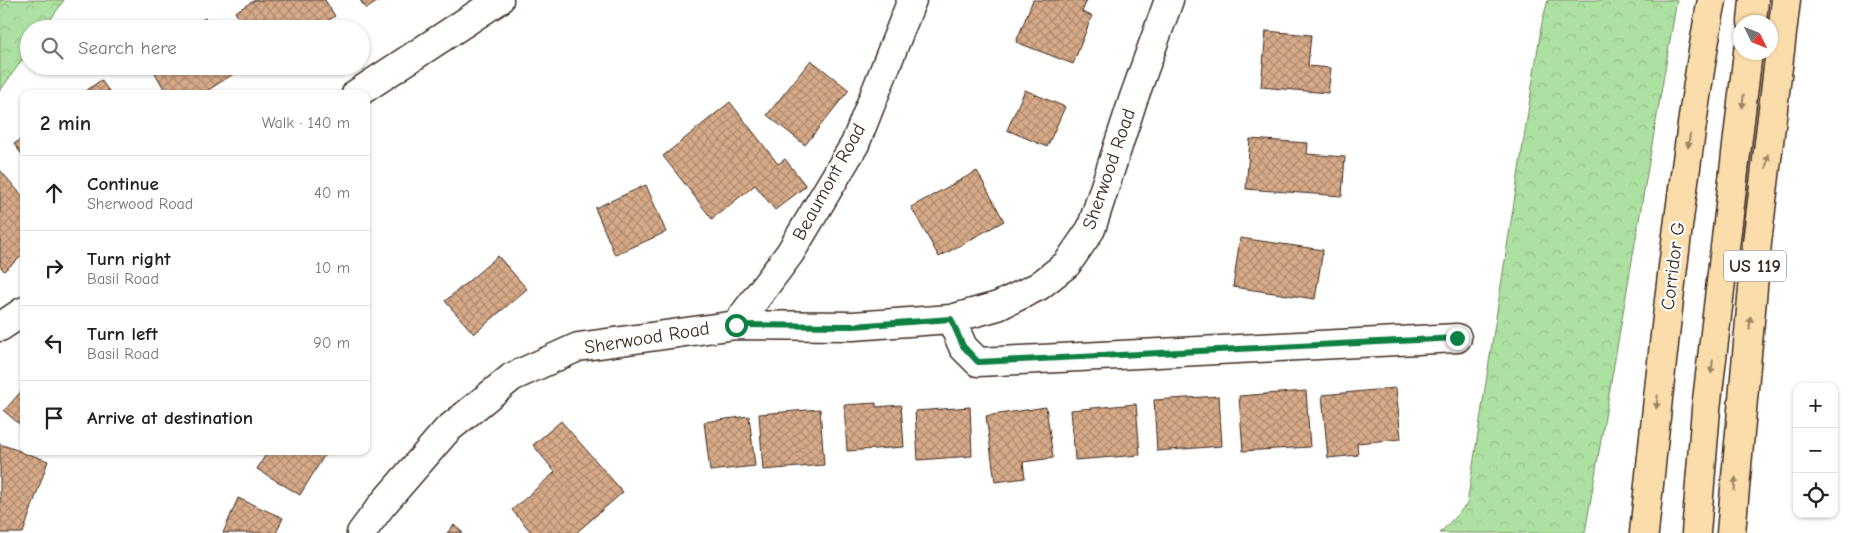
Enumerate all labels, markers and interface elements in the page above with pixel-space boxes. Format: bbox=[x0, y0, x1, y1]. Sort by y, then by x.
north arrow bbox=[1733, 15, 1778, 60]
search box bbox=[20, 20, 370, 75]
icon: search bbox=[38, 34, 66, 62]
text: Search here bbox=[78, 37, 177, 59]
one-way arrow bbox=[1739, 93, 1747, 109]
street label: Sherwood Road bbox=[1078, 106, 1140, 232]
text: 2 min bbox=[40, 111, 91, 135]
text: Walk · 140 m bbox=[262, 114, 350, 132]
street label: Beaumont Road bbox=[788, 120, 870, 244]
one-way arrow bbox=[1685, 133, 1693, 149]
one-way arrow bbox=[1763, 153, 1771, 169]
text: Continue bbox=[87, 173, 159, 195]
icon: ahead bbox=[40, 179, 68, 207]
text: 40 m bbox=[314, 184, 350, 202]
text: Sherwood Road bbox=[87, 195, 193, 213]
street label: Corridor G bbox=[1657, 221, 1689, 311]
text: Turn right bbox=[87, 248, 171, 270]
road number: US 119 bbox=[1724, 250, 1786, 282]
icon: right bbox=[40, 254, 68, 282]
text: 10 m bbox=[315, 259, 350, 277]
text: Basil Road bbox=[87, 270, 159, 288]
route start bbox=[725, 314, 748, 337]
one-way arrow bbox=[1746, 314, 1754, 330]
street label: Sherwood Road bbox=[583, 317, 711, 359]
text: Turn left bbox=[87, 323, 158, 345]
route end bbox=[1446, 327, 1469, 350]
icon: left bbox=[40, 329, 68, 357]
text: 90 m bbox=[313, 334, 350, 352]
text: Basil Road bbox=[87, 345, 159, 363]
one-way arrow bbox=[1708, 359, 1716, 375]
map controls bbox=[1793, 383, 1838, 518]
button: + bbox=[1793, 383, 1838, 428]
one-way arrow bbox=[1653, 394, 1661, 410]
icon: arrive bbox=[40, 404, 68, 432]
text: Arrive at destination bbox=[87, 407, 253, 429]
button: − bbox=[1793, 428, 1838, 473]
button: locate bbox=[1793, 473, 1838, 518]
one-way arrow bbox=[1732, 476, 1740, 492]

